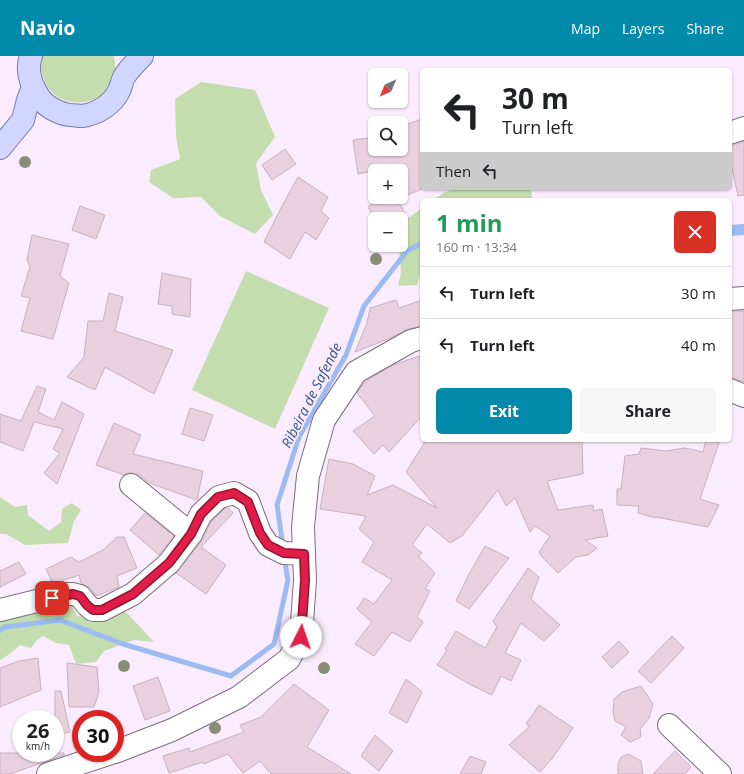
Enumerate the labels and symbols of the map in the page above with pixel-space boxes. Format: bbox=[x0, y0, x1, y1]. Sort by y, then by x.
north arrow bbox=[368, 68, 408, 108]
water label: Ribeira de Safende bbox=[276, 339, 346, 451]
pin bbox=[35, 581, 69, 615]
position arrow bbox=[280, 616, 322, 658]
speed limit sign: 30 bbox=[72, 710, 124, 762]

